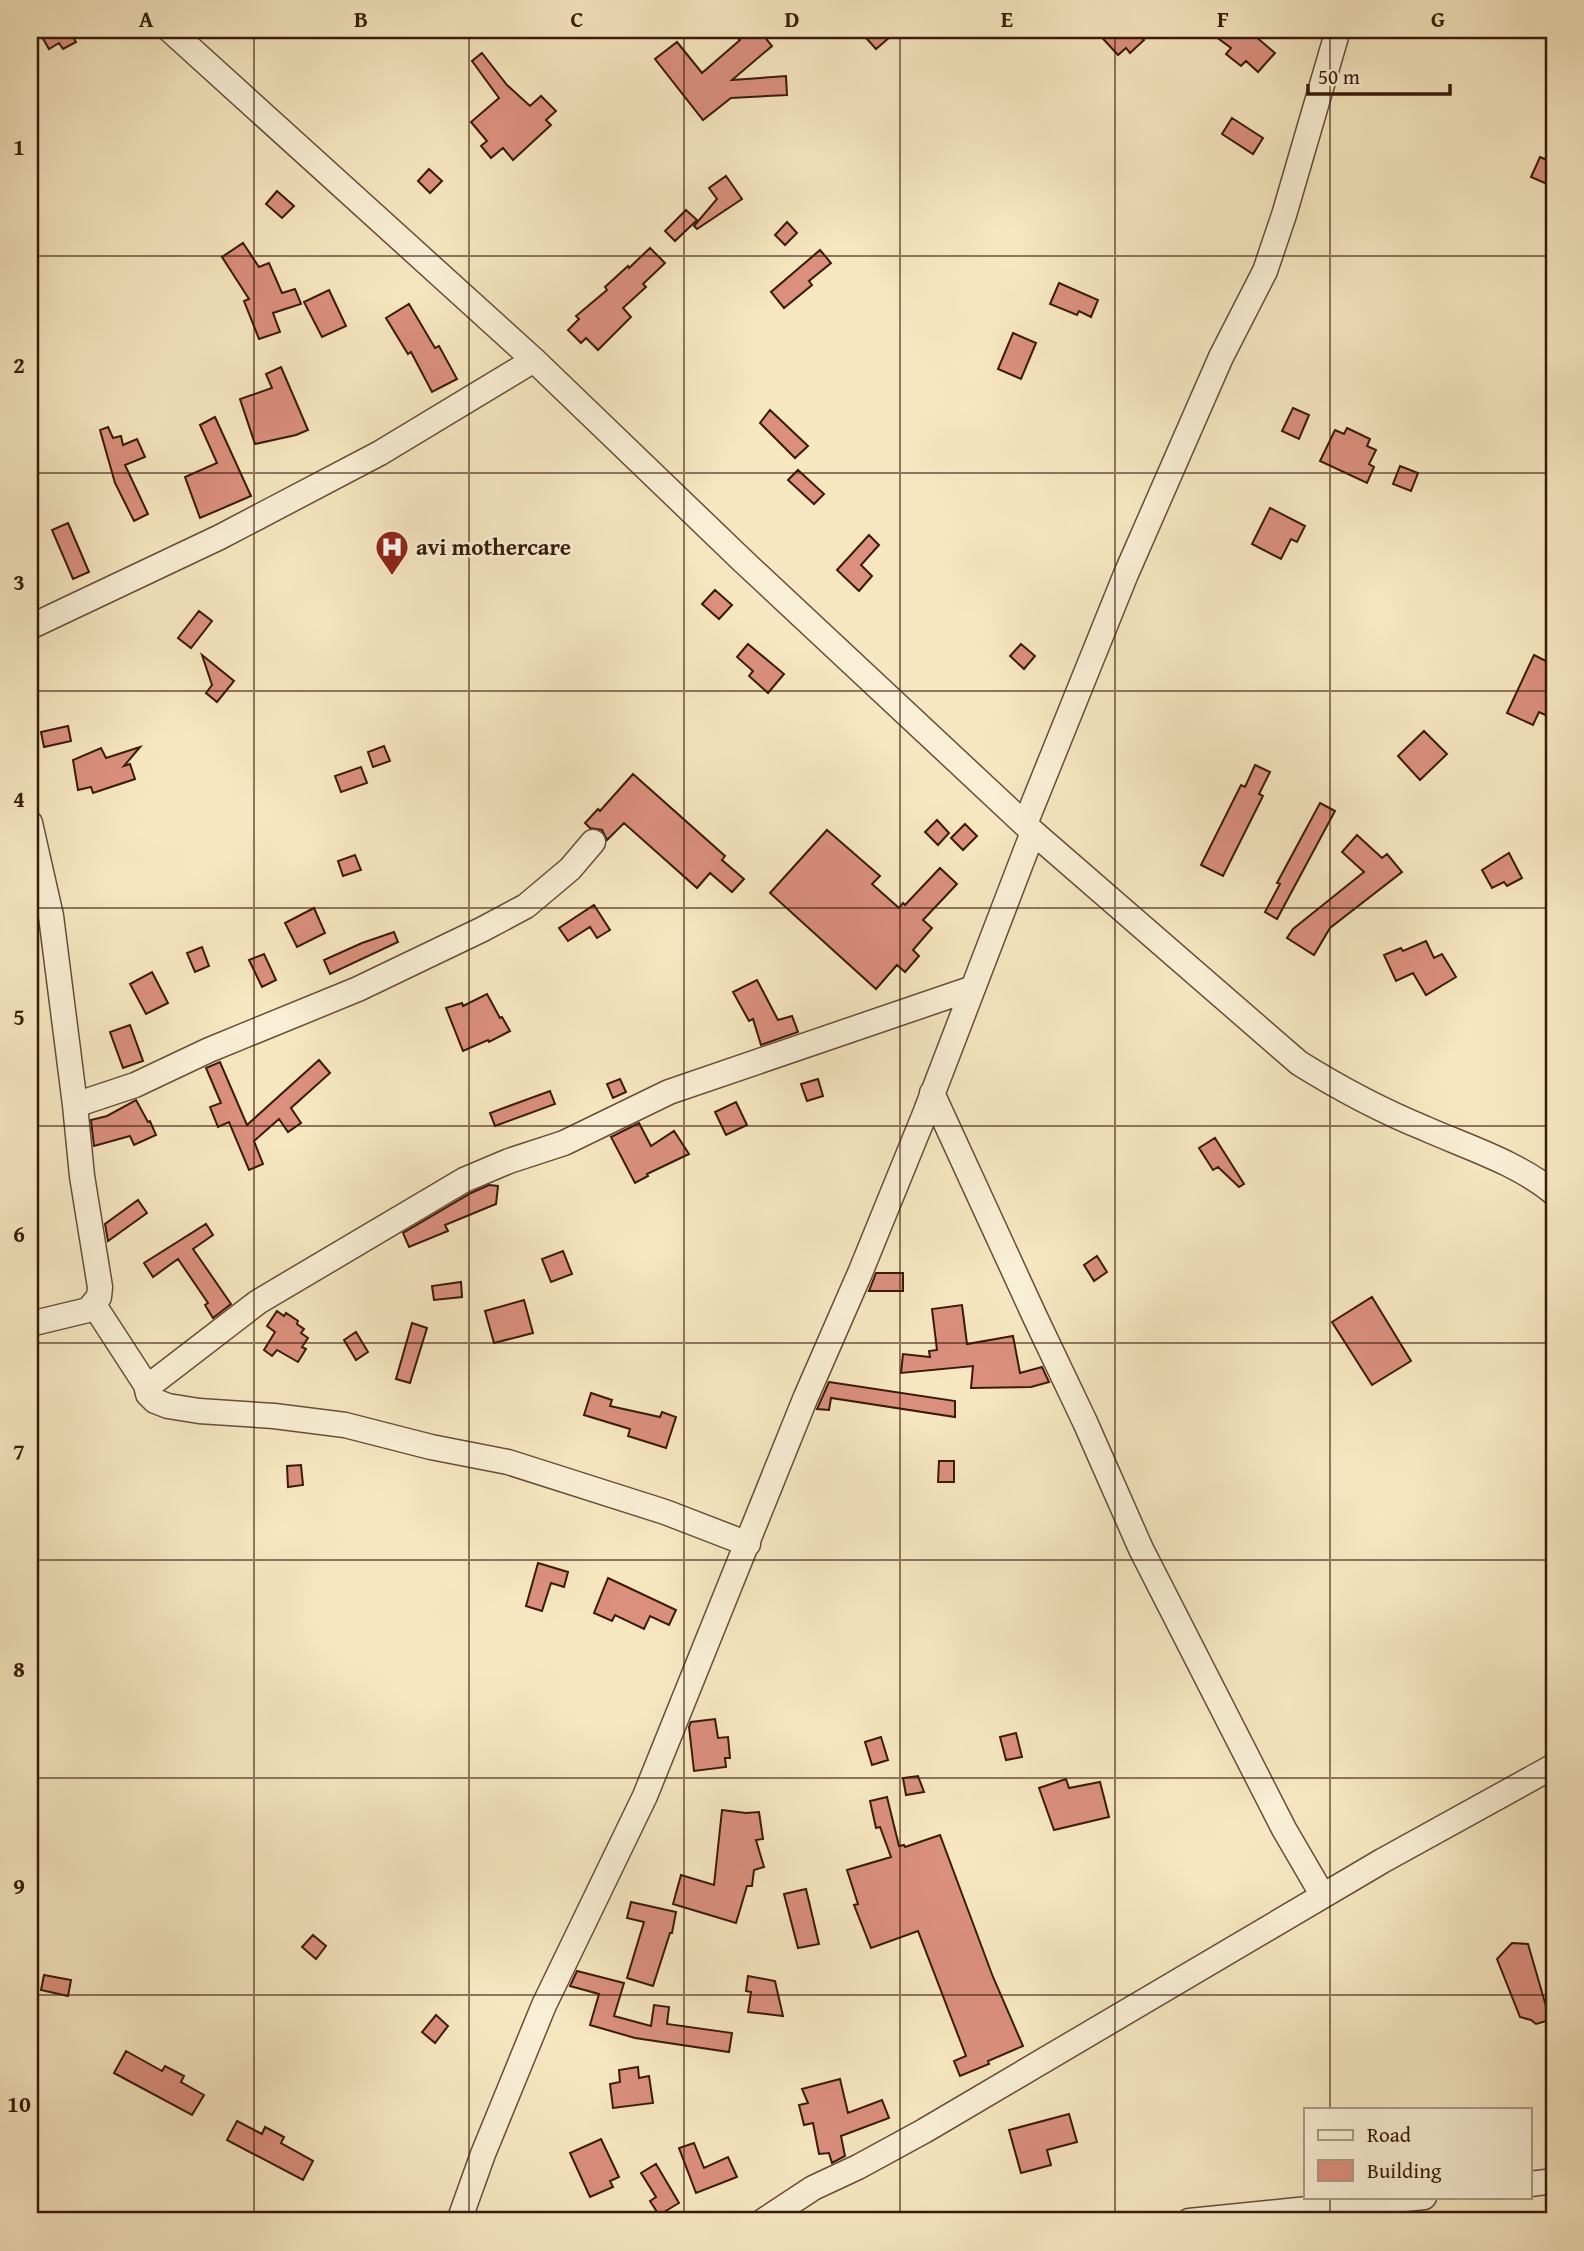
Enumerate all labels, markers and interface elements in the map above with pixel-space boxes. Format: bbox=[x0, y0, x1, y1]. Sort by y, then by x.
text: A bbox=[139, 2, 154, 35]
text: B bbox=[354, 2, 368, 35]
text: C bbox=[570, 2, 584, 35]
text: D bbox=[785, 2, 800, 35]
text: E bbox=[1001, 2, 1013, 35]
text: F bbox=[1217, 2, 1229, 35]
text: G bbox=[1431, 2, 1445, 35]
scale bar bbox=[1308, 52, 1449, 96]
text: 50 m bbox=[1318, 61, 1360, 92]
text: 1 bbox=[13, 130, 25, 163]
text: 2 bbox=[13, 348, 25, 381]
hospital icon: avi mothercare bbox=[373, 528, 411, 577]
place label: avi mothercare bbox=[416, 530, 571, 563]
text: 3 bbox=[13, 565, 25, 598]
text: 4 bbox=[13, 782, 25, 815]
text: 5 bbox=[13, 1000, 25, 1033]
text: 6 bbox=[13, 1217, 25, 1250]
text: 7 bbox=[13, 1435, 25, 1468]
text: 8 bbox=[13, 1652, 25, 1685]
text: 9 bbox=[13, 1869, 25, 1902]
text: 10 bbox=[7, 2087, 31, 2120]
legend bbox=[1304, 2108, 1532, 2198]
text: Road bbox=[1367, 2119, 1412, 2150]
text: Building bbox=[1367, 2155, 1442, 2186]

